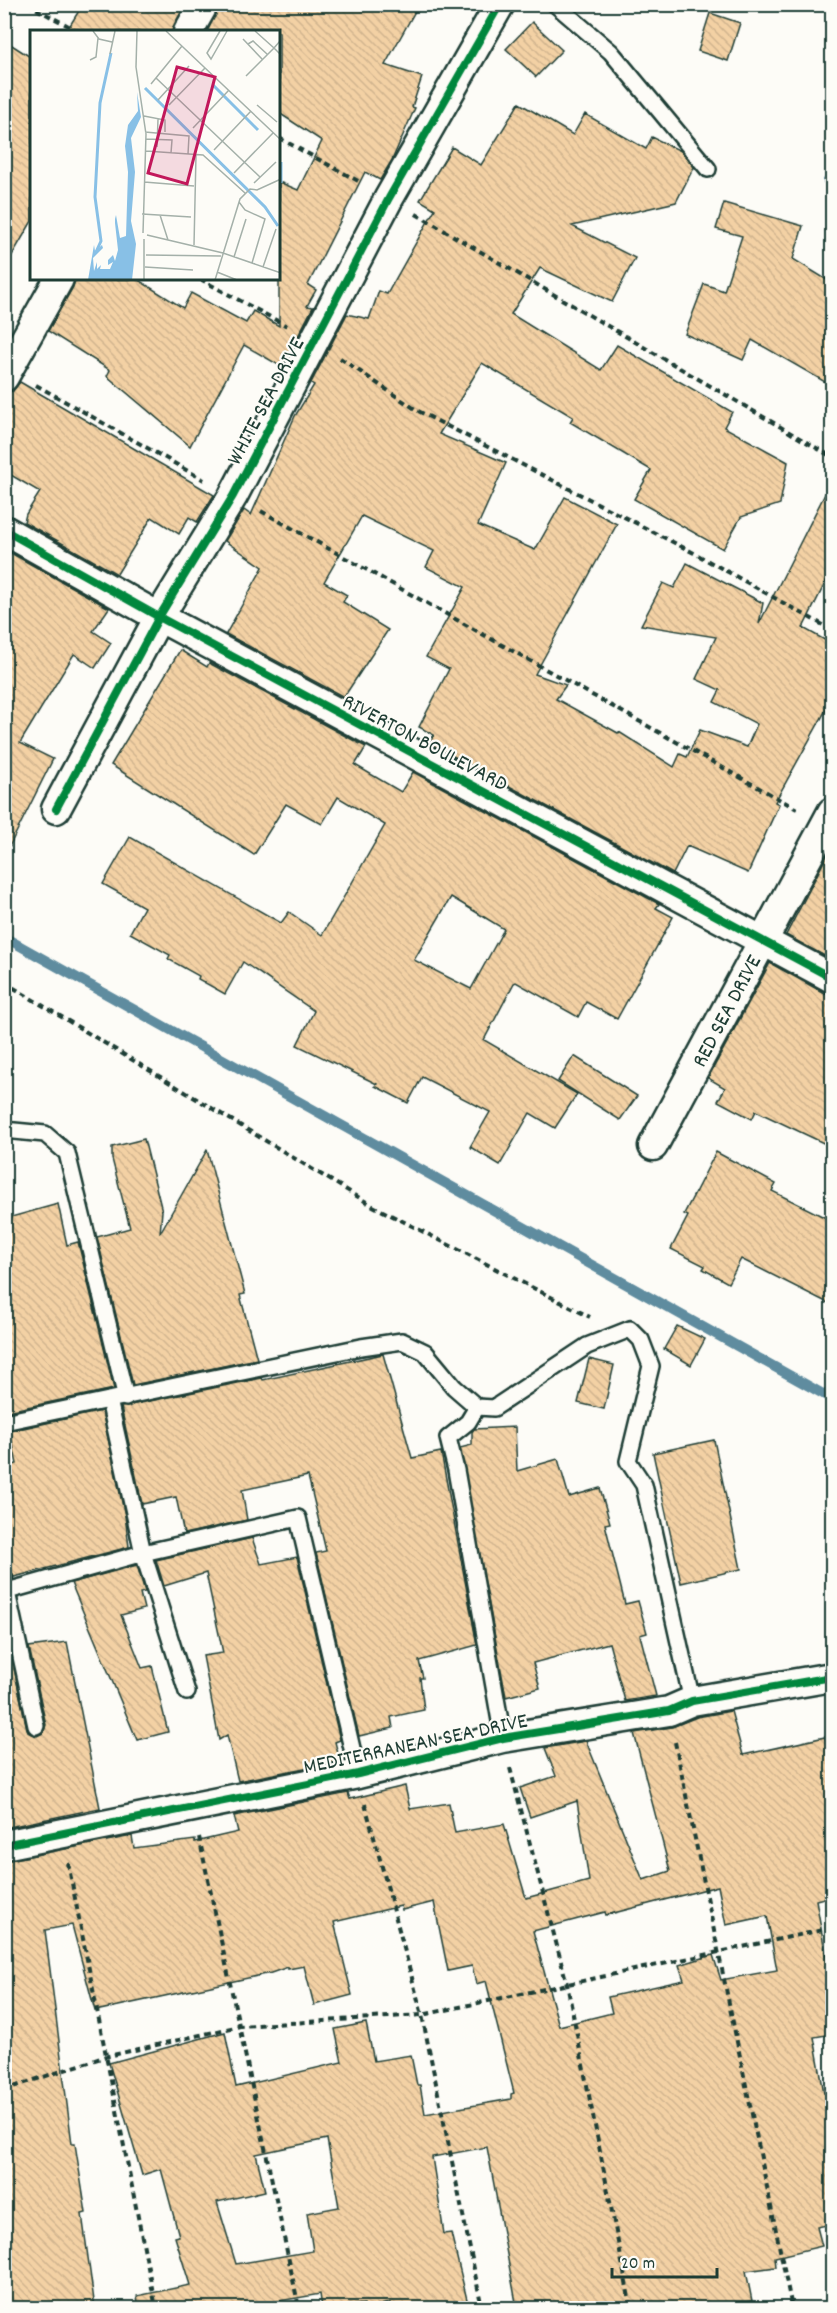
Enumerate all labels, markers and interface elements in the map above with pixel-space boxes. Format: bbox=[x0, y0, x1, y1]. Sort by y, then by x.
inset map bbox=[30, 30, 280, 280]
street label: WHITE SEA DRIVE bbox=[220, 332, 314, 471]
street label: RIVERTON BOULEVARD bbox=[336, 687, 513, 801]
street label: RED SEA DRIVE bbox=[685, 950, 771, 1073]
street label: MEDITERRANEAN SEA DRIVE bbox=[301, 1707, 531, 1784]
scale bar bbox=[612, 2241, 717, 2279]
text: 20 m bbox=[621, 2252, 655, 2277]

